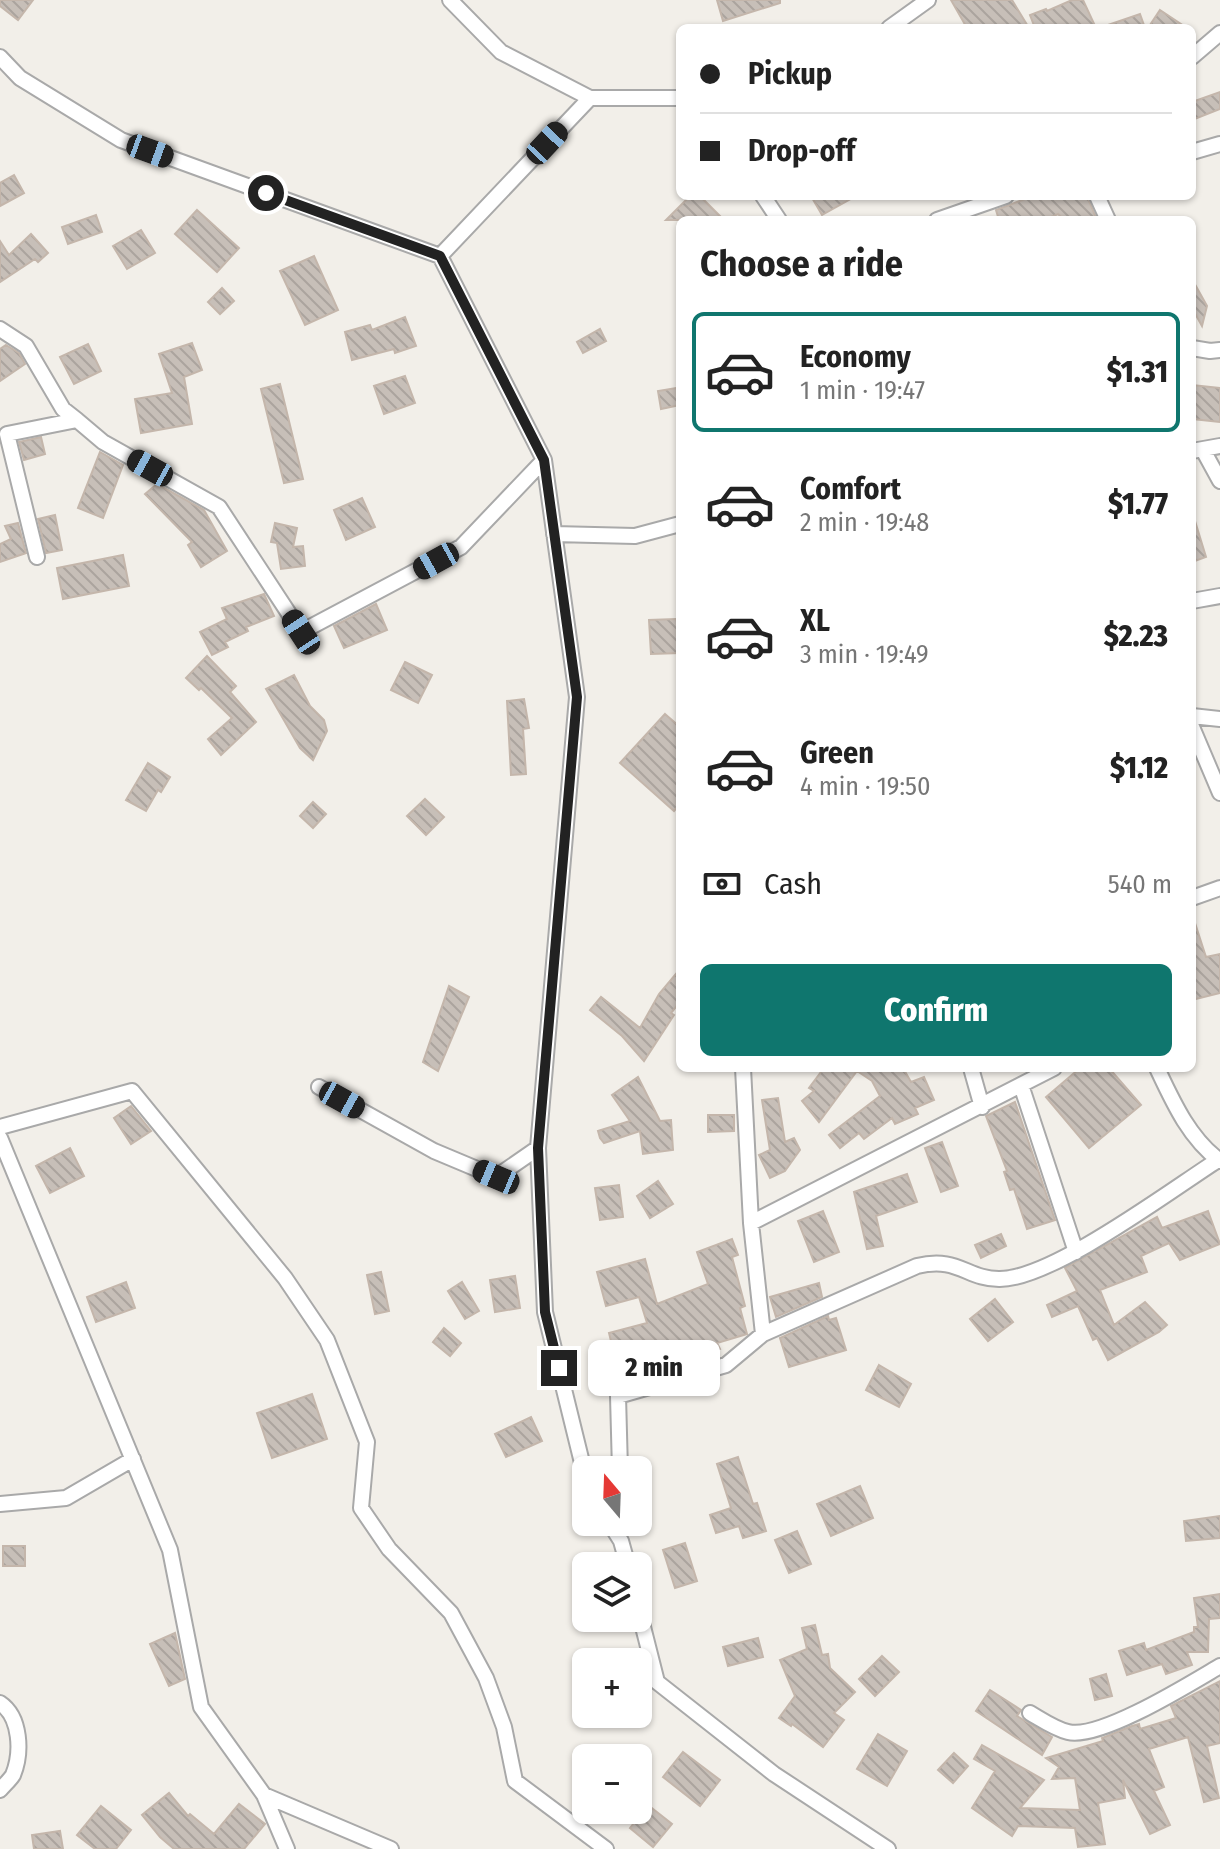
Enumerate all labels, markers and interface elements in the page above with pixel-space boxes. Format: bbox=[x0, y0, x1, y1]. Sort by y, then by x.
text: Pickup bbox=[748, 56, 832, 92]
car bbox=[522, 117, 572, 169]
car bbox=[123, 132, 177, 170]
text: Drop-off bbox=[748, 133, 855, 169]
route start bbox=[248, 175, 284, 211]
text: Choose a ride bbox=[700, 242, 903, 286]
icon: car bbox=[704, 336, 776, 408]
text: Economy bbox=[800, 339, 911, 375]
text: $1.31 bbox=[1107, 354, 1168, 390]
text: 1 min · 19:47 bbox=[800, 375, 925, 406]
car bbox=[123, 446, 177, 490]
icon: car bbox=[704, 468, 776, 540]
text: Comfort bbox=[800, 471, 901, 507]
text: $1.77 bbox=[1108, 486, 1168, 522]
text: 2 min · 19:48 bbox=[800, 507, 929, 538]
car bbox=[409, 539, 463, 583]
icon: car bbox=[704, 600, 776, 672]
text: XL bbox=[800, 603, 830, 639]
car bbox=[278, 605, 324, 659]
text: $2.23 bbox=[1104, 618, 1168, 654]
text: 3 min · 19:49 bbox=[800, 639, 929, 670]
icon: car bbox=[704, 732, 776, 804]
text: Green bbox=[800, 735, 874, 771]
text: $1.12 bbox=[1110, 750, 1168, 786]
text: 4 min · 19:50 bbox=[800, 771, 931, 802]
icon: cash bbox=[700, 862, 744, 906]
text: Cash bbox=[764, 866, 822, 902]
text: 540 m bbox=[1108, 869, 1172, 900]
button: Confirm bbox=[700, 964, 1172, 1056]
car bbox=[315, 1078, 369, 1122]
car bbox=[469, 1157, 523, 1197]
callout: 2 min bbox=[587, 1340, 719, 1396]
route end bbox=[541, 1350, 577, 1386]
text: 2 min bbox=[625, 1352, 683, 1383]
north arrow bbox=[572, 1456, 652, 1536]
map controls bbox=[572, 1456, 652, 1824]
button: layers bbox=[572, 1552, 652, 1632]
button: + bbox=[572, 1648, 652, 1728]
button: − bbox=[572, 1744, 652, 1824]

